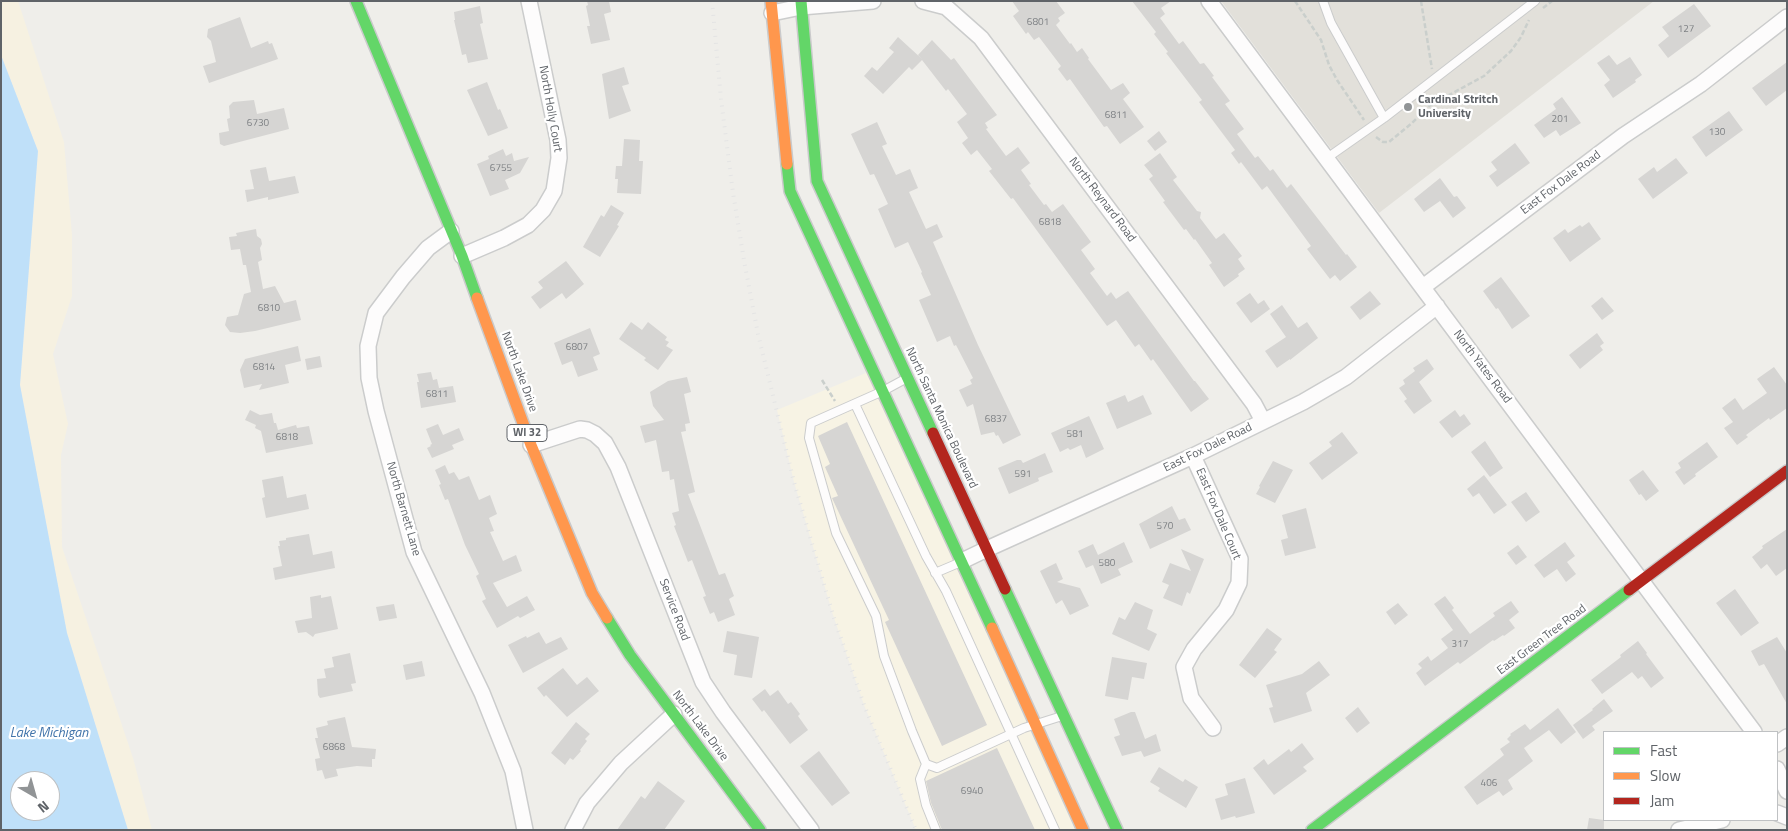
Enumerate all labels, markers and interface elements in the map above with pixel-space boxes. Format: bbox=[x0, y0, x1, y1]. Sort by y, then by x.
house number: 6801 bbox=[1027, 17, 1049, 29]
house number: 127 bbox=[1678, 24, 1694, 36]
street label: North Holly Court bbox=[535, 65, 565, 153]
place label: Cardinal Stritch University bbox=[1418, 93, 1498, 121]
marker: Cardinal Stritch University bbox=[1402, 101, 1414, 113]
house number: 6811 bbox=[1105, 110, 1127, 122]
house number: 201 bbox=[1552, 114, 1568, 126]
house number: 6730 bbox=[247, 118, 269, 130]
house number: 130 bbox=[1709, 127, 1725, 139]
street label: East Fox Dale Road bbox=[1518, 148, 1604, 218]
street label: North Reynard Road bbox=[1065, 155, 1139, 245]
house number: 6755 bbox=[490, 163, 512, 175]
house number: 6818 bbox=[1039, 217, 1061, 229]
house number: 6810 bbox=[258, 303, 280, 315]
street label: North Yates Road bbox=[1450, 328, 1514, 406]
street label: North Lake Drive bbox=[498, 330, 540, 414]
house number: 6807 bbox=[566, 342, 588, 354]
street label: North Santa Monica Boulevard bbox=[902, 345, 980, 491]
house number: 6814 bbox=[253, 362, 275, 374]
house number: 6811 bbox=[426, 389, 448, 401]
house number: 6837 bbox=[985, 414, 1007, 426]
street label: East Fox Dale Road bbox=[1161, 420, 1255, 476]
road number: WI 32 bbox=[507, 424, 547, 442]
house number: 581 bbox=[1067, 429, 1083, 441]
house number: 6818 bbox=[276, 432, 298, 444]
street label: North Barnett Lane bbox=[383, 460, 423, 558]
street label: East Fox Dale Court bbox=[1192, 466, 1244, 562]
house number: 591 bbox=[1015, 469, 1031, 481]
house number: 570 bbox=[1157, 521, 1173, 533]
house number: 580 bbox=[1099, 558, 1115, 570]
street label: Service Road bbox=[656, 577, 692, 643]
street label: East Green Tree Road bbox=[1495, 602, 1589, 678]
house number: 317 bbox=[1452, 639, 1468, 651]
street label: North Lake Drive bbox=[669, 688, 731, 764]
water label: Lake Michigan bbox=[10, 726, 88, 742]
legend bbox=[1603, 731, 1778, 821]
text: Fast bbox=[1650, 739, 1677, 762]
house number: 6868 bbox=[323, 742, 345, 754]
text: Slow bbox=[1650, 764, 1681, 787]
north arrow bbox=[10, 771, 60, 821]
house number: 406 bbox=[1481, 778, 1497, 790]
house number: 6940 bbox=[961, 786, 983, 798]
text: Jam bbox=[1650, 789, 1674, 812]
text: N bbox=[34, 796, 54, 819]

